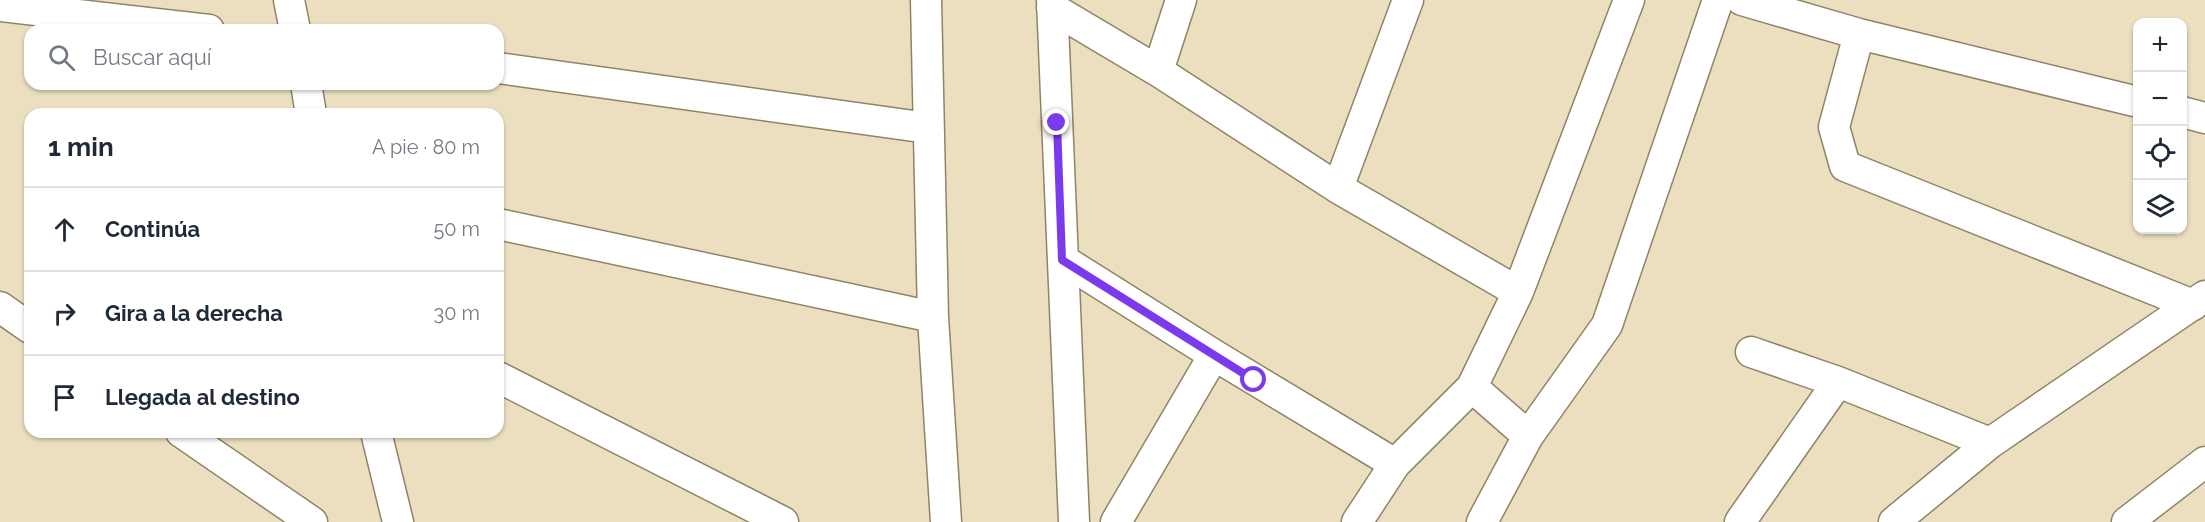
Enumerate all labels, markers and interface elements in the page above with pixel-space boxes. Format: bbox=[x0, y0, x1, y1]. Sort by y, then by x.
map controls bbox=[2133, 18, 2187, 234]
button: + bbox=[2133, 18, 2187, 72]
search box bbox=[24, 24, 504, 90]
icon: search bbox=[45, 41, 78, 74]
text: Buscar aquí bbox=[93, 44, 212, 70]
button: − bbox=[2133, 72, 2187, 126]
route end bbox=[1043, 109, 1069, 135]
button: locate bbox=[2133, 126, 2187, 180]
text: 1 min bbox=[48, 132, 114, 162]
text: A pie · 80 m bbox=[372, 135, 480, 159]
button: layers bbox=[2133, 180, 2187, 234]
icon: ahead bbox=[48, 213, 81, 246]
text: Continúa bbox=[105, 216, 200, 242]
text: 50 m bbox=[433, 217, 480, 241]
icon: right bbox=[48, 297, 81, 330]
text: Gira a la derecha bbox=[105, 300, 283, 326]
text: 30 m bbox=[434, 301, 480, 325]
route start bbox=[1240, 366, 1266, 392]
icon: arrive bbox=[48, 381, 81, 414]
text: Llegada al destino bbox=[105, 384, 300, 410]

